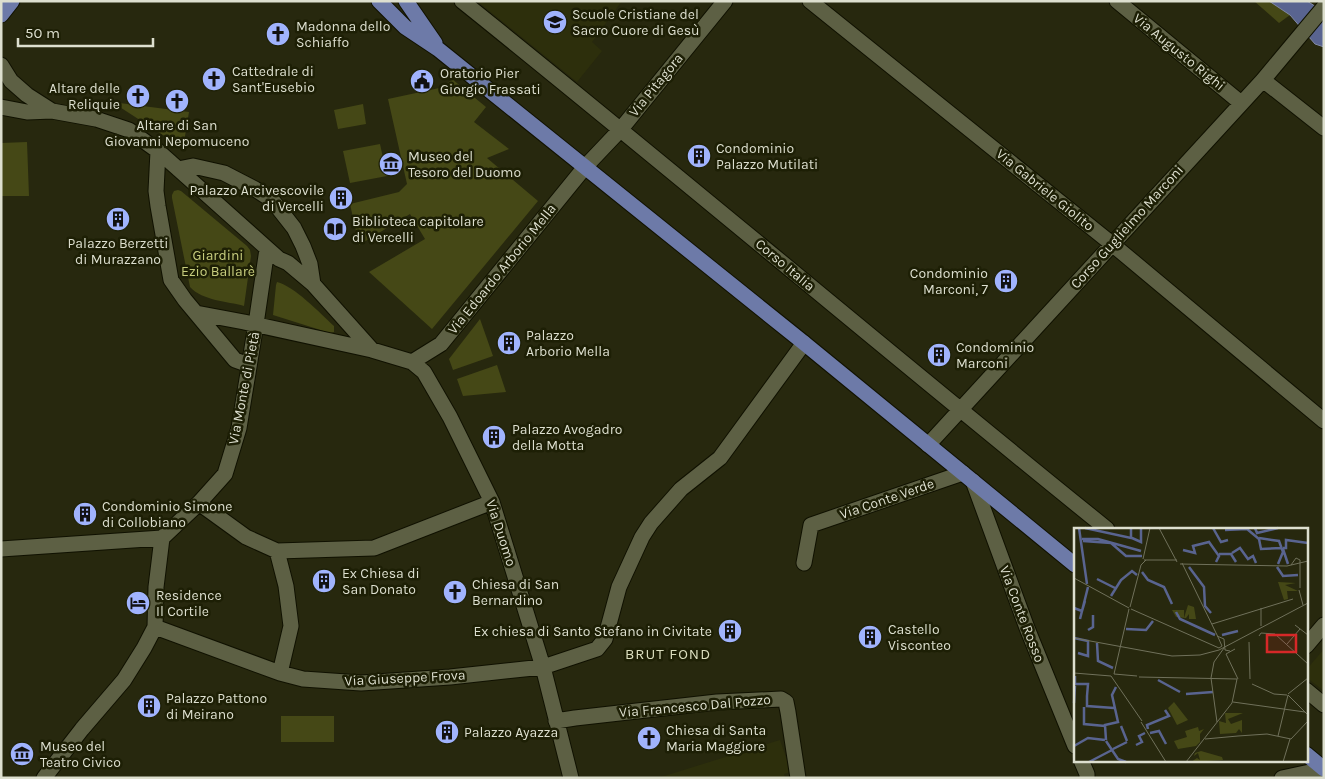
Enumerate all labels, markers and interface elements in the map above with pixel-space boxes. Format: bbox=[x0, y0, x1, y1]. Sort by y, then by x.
place label: Scuole Cristiane del Sacro Cuore di Gesù bbox=[572, 6, 700, 39]
school or university icon: Scuole Cristiane del Sacro Cuore di Gesù bbox=[542, 9, 568, 35]
street label: Via Augusto Righi bbox=[1130, 10, 1228, 94]
scale bar bbox=[18, 15, 152, 47]
place label: Madonna dello Schiaffo bbox=[296, 18, 390, 51]
church icon: Madonna dello Schiaffo bbox=[265, 21, 291, 47]
text: 50 m bbox=[25, 24, 60, 42]
street label: Via Pitagora bbox=[625, 50, 687, 120]
place label: Cattedrale di Sant'Eusebio bbox=[232, 63, 315, 96]
place label: Oratorio Pier Giorgio Frassati bbox=[440, 65, 541, 98]
church icon: Cattedrale di Sant'Eusebio bbox=[201, 66, 227, 92]
public building icon: Oratorio Pier Giorgio Frassati bbox=[409, 68, 435, 94]
place label: Altare delle Reliquie bbox=[49, 80, 120, 113]
church icon: Altare delle Reliquie bbox=[125, 83, 151, 109]
church icon: Altare di San Giovanni Nepomuceno bbox=[164, 88, 190, 114]
place label: Altare di San Giovanni Nepomuceno bbox=[105, 117, 249, 150]
place label: Condominio Palazzo Mutilati bbox=[716, 140, 818, 173]
building icon: Condominio Palazzo Mutilati bbox=[686, 143, 712, 169]
street label: Via Gabriele Giolito bbox=[993, 145, 1097, 235]
place label: Museo del Tesoro del Duomo bbox=[408, 148, 521, 181]
museum icon: Museo del Tesoro del Duomo bbox=[378, 151, 404, 177]
street label: Corso Guglielmo Marconi bbox=[1067, 162, 1187, 292]
place label: Palazzo Arcivescovile di Vercelli bbox=[189, 182, 324, 215]
building icon: Palazzo Arcivescovile di Vercelli bbox=[328, 185, 354, 211]
street label: Via Edoardo Arborio Mella bbox=[444, 200, 560, 338]
building icon: Palazzo Berzetti di Murazzano bbox=[105, 206, 131, 232]
place label: Biblioteca capitolare di Vercelli bbox=[352, 213, 484, 246]
library icon: Biblioteca capitolare di Vercelli bbox=[322, 216, 348, 242]
place label: Palazzo Berzetti di Murazzano bbox=[68, 235, 168, 268]
street label: Corso Italia bbox=[752, 235, 818, 295]
park label: Giardini Ezio Ballarè bbox=[181, 247, 255, 280]
place label: Condominio Marconi, 7 bbox=[910, 265, 988, 298]
building icon: Condominio Marconi, 7 bbox=[993, 268, 1019, 294]
place label: Palazzo Arborio Mella bbox=[526, 327, 610, 360]
street label: Via Monte di Pietà bbox=[225, 330, 263, 446]
building icon: Palazzo Arborio Mella bbox=[496, 330, 522, 356]
place label: Condominio Marconi bbox=[956, 339, 1034, 372]
building icon: Condominio Marconi bbox=[926, 342, 952, 368]
place label: Palazzo Avogadro della Motta bbox=[512, 421, 622, 454]
building icon: Palazzo Avogadro della Motta bbox=[481, 424, 507, 450]
street label: Via Conte Verde bbox=[838, 475, 936, 523]
street label: Via Duomo bbox=[482, 497, 520, 569]
place label: Condominio Simone di Collobiano bbox=[102, 498, 233, 531]
building icon: Condominio Simone di Collobiano bbox=[72, 501, 98, 527]
inset map bbox=[1074, 528, 1308, 762]
street label: Via Conte Rosso bbox=[996, 563, 1048, 665]
place label: Ex Chiesa di San Donato bbox=[342, 565, 420, 598]
building icon: Ex Chiesa di San Donato bbox=[311, 568, 337, 594]
place label: Chiesa di San Bernardino bbox=[472, 576, 559, 609]
church icon: Chiesa di San Bernardino bbox=[442, 579, 468, 605]
place label: Residence Il Cortile bbox=[156, 587, 222, 620]
hotel icon: Residence Il Cortile bbox=[125, 590, 151, 616]
building icon: Ex chiesa di Santo Stefano in Civitate bbox=[717, 618, 743, 644]
place label: Castello Visconteo bbox=[888, 621, 951, 654]
place label: Ex chiesa di Santo Stefano in Civitate bbox=[473, 623, 712, 640]
building icon: Castello Visconteo bbox=[857, 624, 883, 650]
district label: BRUT FOND bbox=[625, 645, 711, 663]
street label: Via Giuseppe Frova bbox=[344, 666, 466, 690]
place label: Palazzo Pattono di Meirano bbox=[166, 690, 267, 723]
street label: Via Francesco Dal Pozzo bbox=[618, 691, 772, 721]
building icon: Palazzo Pattono di Meirano bbox=[136, 693, 162, 719]
building icon: Palazzo Ayazza bbox=[434, 719, 460, 745]
place label: Chiesa di Santa Maria Maggiore bbox=[666, 722, 766, 755]
place label: Palazzo Ayazza bbox=[464, 724, 558, 741]
church icon: Chiesa di Santa Maria Maggiore bbox=[636, 725, 662, 751]
place label: Museo del Teatro Civico bbox=[40, 738, 121, 771]
museum icon: Museo del Teatro Civico bbox=[9, 741, 35, 767]

